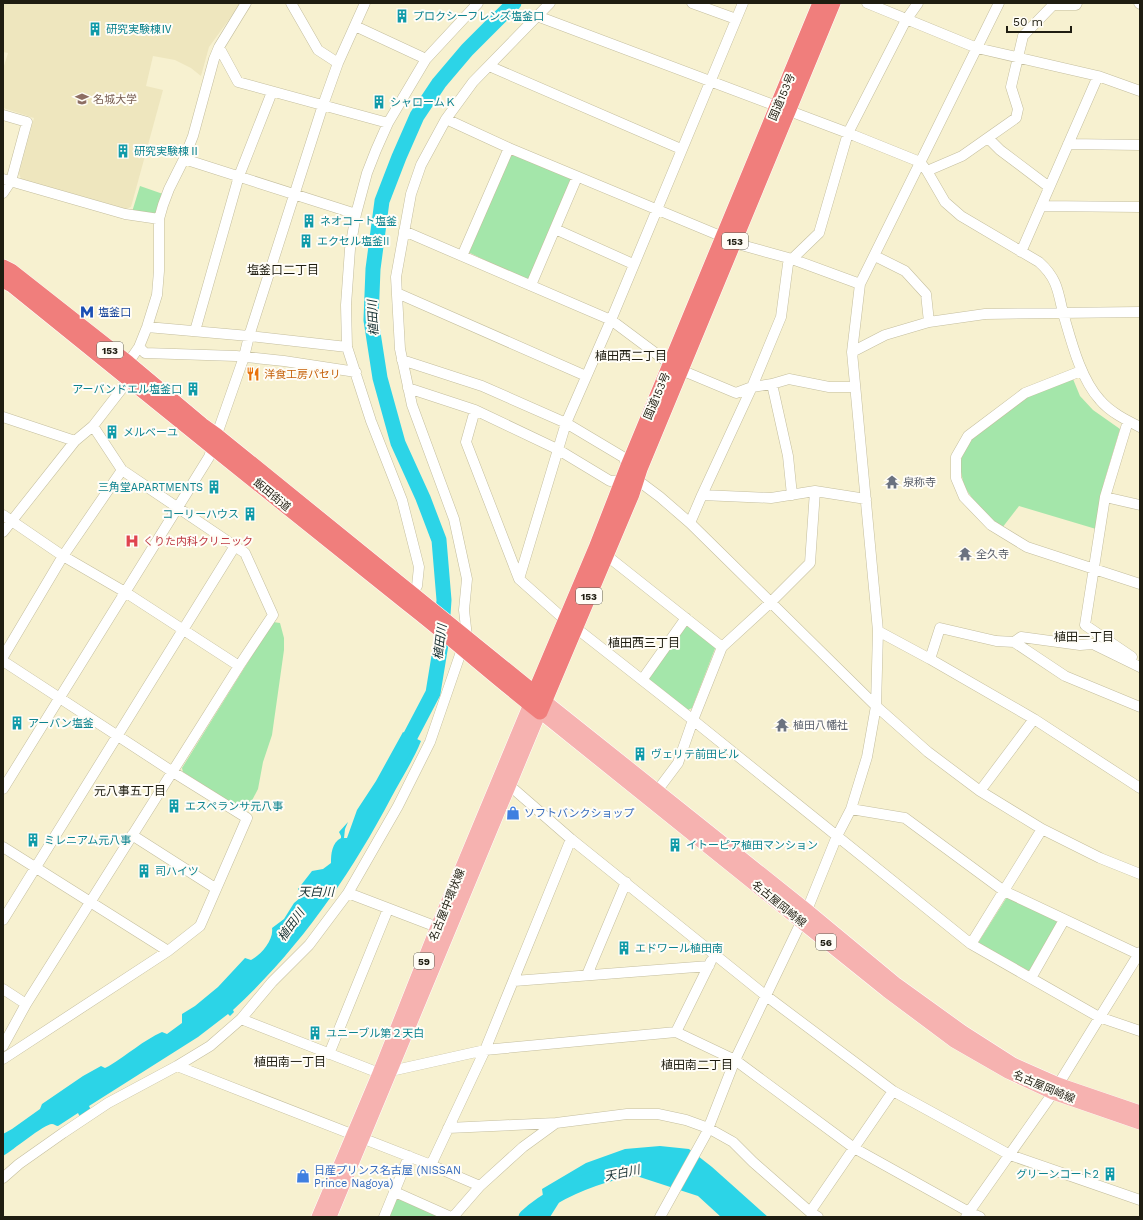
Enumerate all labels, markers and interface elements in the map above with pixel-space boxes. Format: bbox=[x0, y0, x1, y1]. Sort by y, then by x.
building icon: プロクシーフレンズ塩釜口 bbox=[394, 8, 410, 24]
scale bar bbox=[1007, 8, 1071, 34]
place label: プロクシーフレンズ塩釜口 bbox=[413, 10, 544, 23]
text: 50 m bbox=[1013, 15, 1043, 29]
building icon: 研究実験棟Ⅳ bbox=[87, 21, 103, 37]
place label: 研究実験棟Ⅳ bbox=[106, 23, 172, 36]
street label: 国道153号 bbox=[766, 71, 798, 123]
school or university icon: 名城大学 bbox=[74, 91, 90, 107]
place label: 名城大学 bbox=[93, 93, 137, 106]
building icon: シャロームＫ bbox=[371, 94, 387, 110]
place label: シャロームＫ bbox=[390, 96, 456, 109]
building icon: 研究実験棟Ⅱ bbox=[115, 143, 131, 159]
place label: 研究実験棟Ⅱ bbox=[134, 145, 200, 158]
building icon: ネオコート塩釜 bbox=[301, 213, 317, 229]
place label: ネオコート塩釜 bbox=[320, 215, 397, 228]
building icon: エクセル塩釜II bbox=[298, 233, 314, 249]
road number: 153 bbox=[722, 233, 748, 249]
place label: エクセル塩釜II bbox=[317, 235, 390, 248]
district label: 塩釜口二丁目 bbox=[247, 263, 319, 277]
water label: 植田川 bbox=[365, 298, 381, 336]
metro station icon: 塩釜口 bbox=[79, 304, 95, 320]
place label: 塩釜口 bbox=[98, 306, 131, 319]
road number: 153 bbox=[97, 342, 123, 358]
district label: 植田西二丁目 bbox=[595, 349, 667, 363]
restaurant icon: 洋食工房パセリ bbox=[245, 366, 261, 382]
place label: 洋食工房パセリ bbox=[264, 368, 341, 381]
street label: 国道153号 bbox=[641, 370, 673, 422]
building icon: アーバンドエル塩釜口 bbox=[185, 381, 201, 397]
place label: アーバンドエル塩釜口 bbox=[72, 383, 182, 396]
building icon: メルベーユ bbox=[104, 424, 120, 440]
place label: メルベーユ bbox=[123, 426, 178, 439]
temple icon: 泉称寺 bbox=[884, 474, 900, 490]
street label: 飯田街道 bbox=[251, 476, 293, 514]
place label: 泉称寺 bbox=[903, 476, 936, 489]
building icon: 三角堂APARTMENTS bbox=[206, 479, 222, 495]
place label: 三角堂APARTMENTS bbox=[98, 481, 203, 494]
building icon: コーリーハウス bbox=[242, 506, 258, 522]
place label: コーリーハウス bbox=[162, 508, 239, 521]
hospital icon: くりた内科クリニック bbox=[124, 533, 140, 549]
place label: くりた内科クリニック bbox=[143, 535, 253, 548]
temple icon: 全久寺 bbox=[957, 546, 973, 562]
place label: 全久寺 bbox=[976, 548, 1009, 561]
road number: 153 bbox=[576, 588, 602, 604]
water label: 植田川 bbox=[431, 621, 449, 661]
district label: 植田一丁目 bbox=[1054, 630, 1114, 644]
district label: 植田西三丁目 bbox=[608, 636, 680, 650]
building icon: アーバン塩釜 bbox=[9, 715, 25, 731]
place label: アーバン塩釜 bbox=[28, 717, 94, 730]
temple icon: 植田八幡社 bbox=[774, 717, 790, 733]
place label: 植田八幡社 bbox=[793, 719, 848, 732]
building icon: ヴェリテ前田ビル bbox=[632, 746, 648, 762]
place label: ヴェリテ前田ビル bbox=[651, 748, 739, 761]
district label: 元八事五丁目 bbox=[94, 784, 166, 798]
building icon: エスペランサ元八事 bbox=[166, 798, 182, 814]
place label: エスペランサ元八事 bbox=[185, 800, 283, 813]
shop icon: ソフトバンクショップ bbox=[505, 805, 521, 821]
place label: ソフトバンクショップ bbox=[524, 807, 635, 820]
building icon: ミレニアム元八事 bbox=[25, 832, 41, 848]
place label: ミレニアム元八事 bbox=[44, 834, 131, 847]
building icon: イトーピア植田マンション bbox=[667, 837, 683, 853]
place label: イトーピア植田マンション bbox=[686, 839, 818, 852]
building icon: 司ハイツ bbox=[136, 863, 152, 879]
place label: 司ハイツ bbox=[155, 865, 199, 878]
street label: 名古屋中環状線 bbox=[427, 867, 467, 943]
street label: 名古屋岡崎線 bbox=[749, 878, 809, 930]
water label: 天白川 bbox=[298, 885, 336, 899]
water label: 植田川 bbox=[275, 905, 308, 944]
road number: 56 bbox=[816, 934, 836, 950]
building icon: エドワール植田南 bbox=[616, 940, 632, 956]
place label: エドワール植田南 bbox=[635, 942, 723, 955]
road number: 59 bbox=[414, 953, 434, 969]
building icon: ユニーブル第２天白 bbox=[307, 1025, 323, 1041]
place label: ユニーブル第２天白 bbox=[326, 1027, 424, 1040]
district label: 植田南一丁目 bbox=[254, 1055, 326, 1069]
district label: 植田南二丁目 bbox=[661, 1058, 733, 1072]
street label: 名古屋岡崎線 bbox=[1011, 1068, 1077, 1106]
water label: 天白川 bbox=[603, 1162, 643, 1184]
place label: 日産プリンス名古屋 (NISSAN Prince Nagoya) bbox=[314, 1164, 461, 1190]
building icon: グリーンコート2 bbox=[1102, 1166, 1118, 1182]
shop icon: 日産プリンス名古屋 (NISSAN Prince Nagoya) bbox=[295, 1168, 311, 1184]
place label: グリーンコート2 bbox=[1016, 1168, 1099, 1181]

